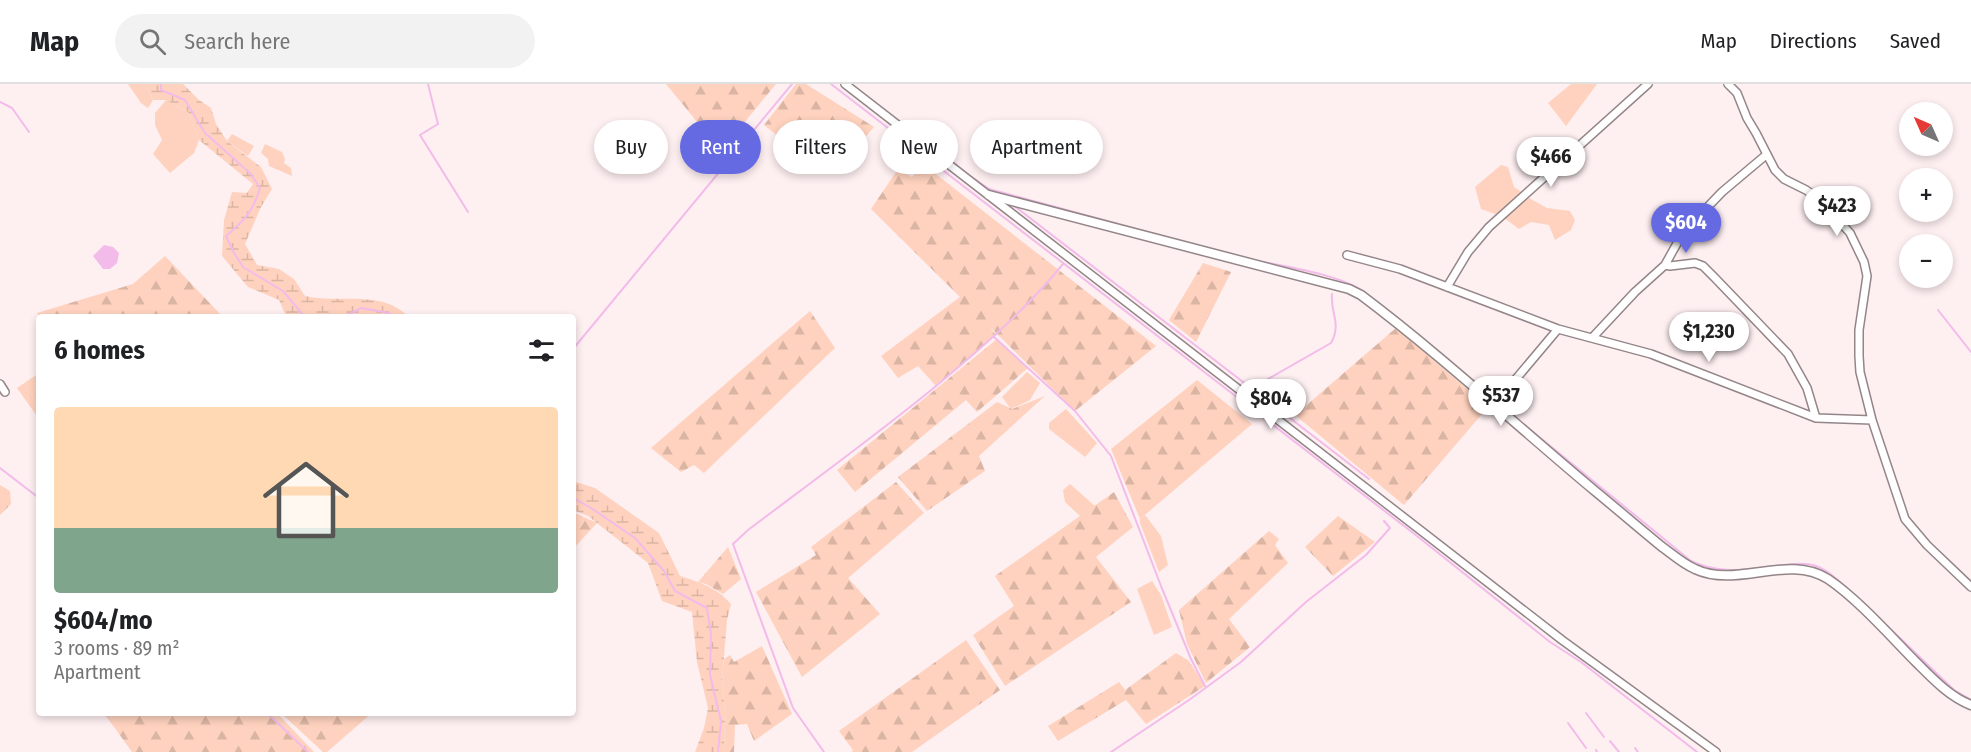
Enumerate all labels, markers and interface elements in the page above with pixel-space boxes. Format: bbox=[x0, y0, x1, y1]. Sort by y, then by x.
search box bbox=[115, 14, 535, 68]
text: Map bbox=[30, 25, 79, 58]
icon: search bbox=[136, 25, 169, 58]
text: Search here bbox=[184, 28, 290, 55]
text: Map bbox=[1700, 28, 1737, 54]
text: Directions bbox=[1770, 28, 1857, 54]
text: Saved bbox=[1890, 28, 1941, 54]
north arrow bbox=[1899, 102, 1953, 156]
map controls bbox=[1899, 102, 1953, 288]
chip: Buy bbox=[594, 120, 668, 174]
chip: Rent bbox=[680, 120, 761, 174]
chip: Filters bbox=[773, 120, 868, 174]
chip: New bbox=[880, 120, 958, 174]
chip: Apartment bbox=[970, 120, 1103, 174]
pin: $466 bbox=[1515, 137, 1587, 188]
text: $466 bbox=[1530, 144, 1572, 168]
button: + bbox=[1899, 168, 1953, 222]
pin: $423 bbox=[1801, 186, 1873, 237]
text: $423 bbox=[1818, 193, 1856, 217]
pin: $604 bbox=[1650, 203, 1722, 254]
text: $604 bbox=[1665, 210, 1707, 234]
button: − bbox=[1899, 234, 1953, 288]
pin: $1,230 bbox=[1660, 312, 1758, 363]
text: $1,230 bbox=[1683, 319, 1735, 343]
icon: filters bbox=[525, 334, 558, 367]
text: 6 homes bbox=[54, 335, 145, 366]
pin: $537 bbox=[1465, 376, 1537, 427]
pin: $804 bbox=[1235, 379, 1307, 430]
text: $537 bbox=[1482, 383, 1520, 407]
text: $804 bbox=[1250, 386, 1292, 410]
icon: home bbox=[252, 446, 360, 554]
text: $604/mo bbox=[54, 605, 153, 636]
text: 3 rooms · 89 m² bbox=[54, 636, 179, 660]
text: Apartment bbox=[54, 660, 141, 684]

